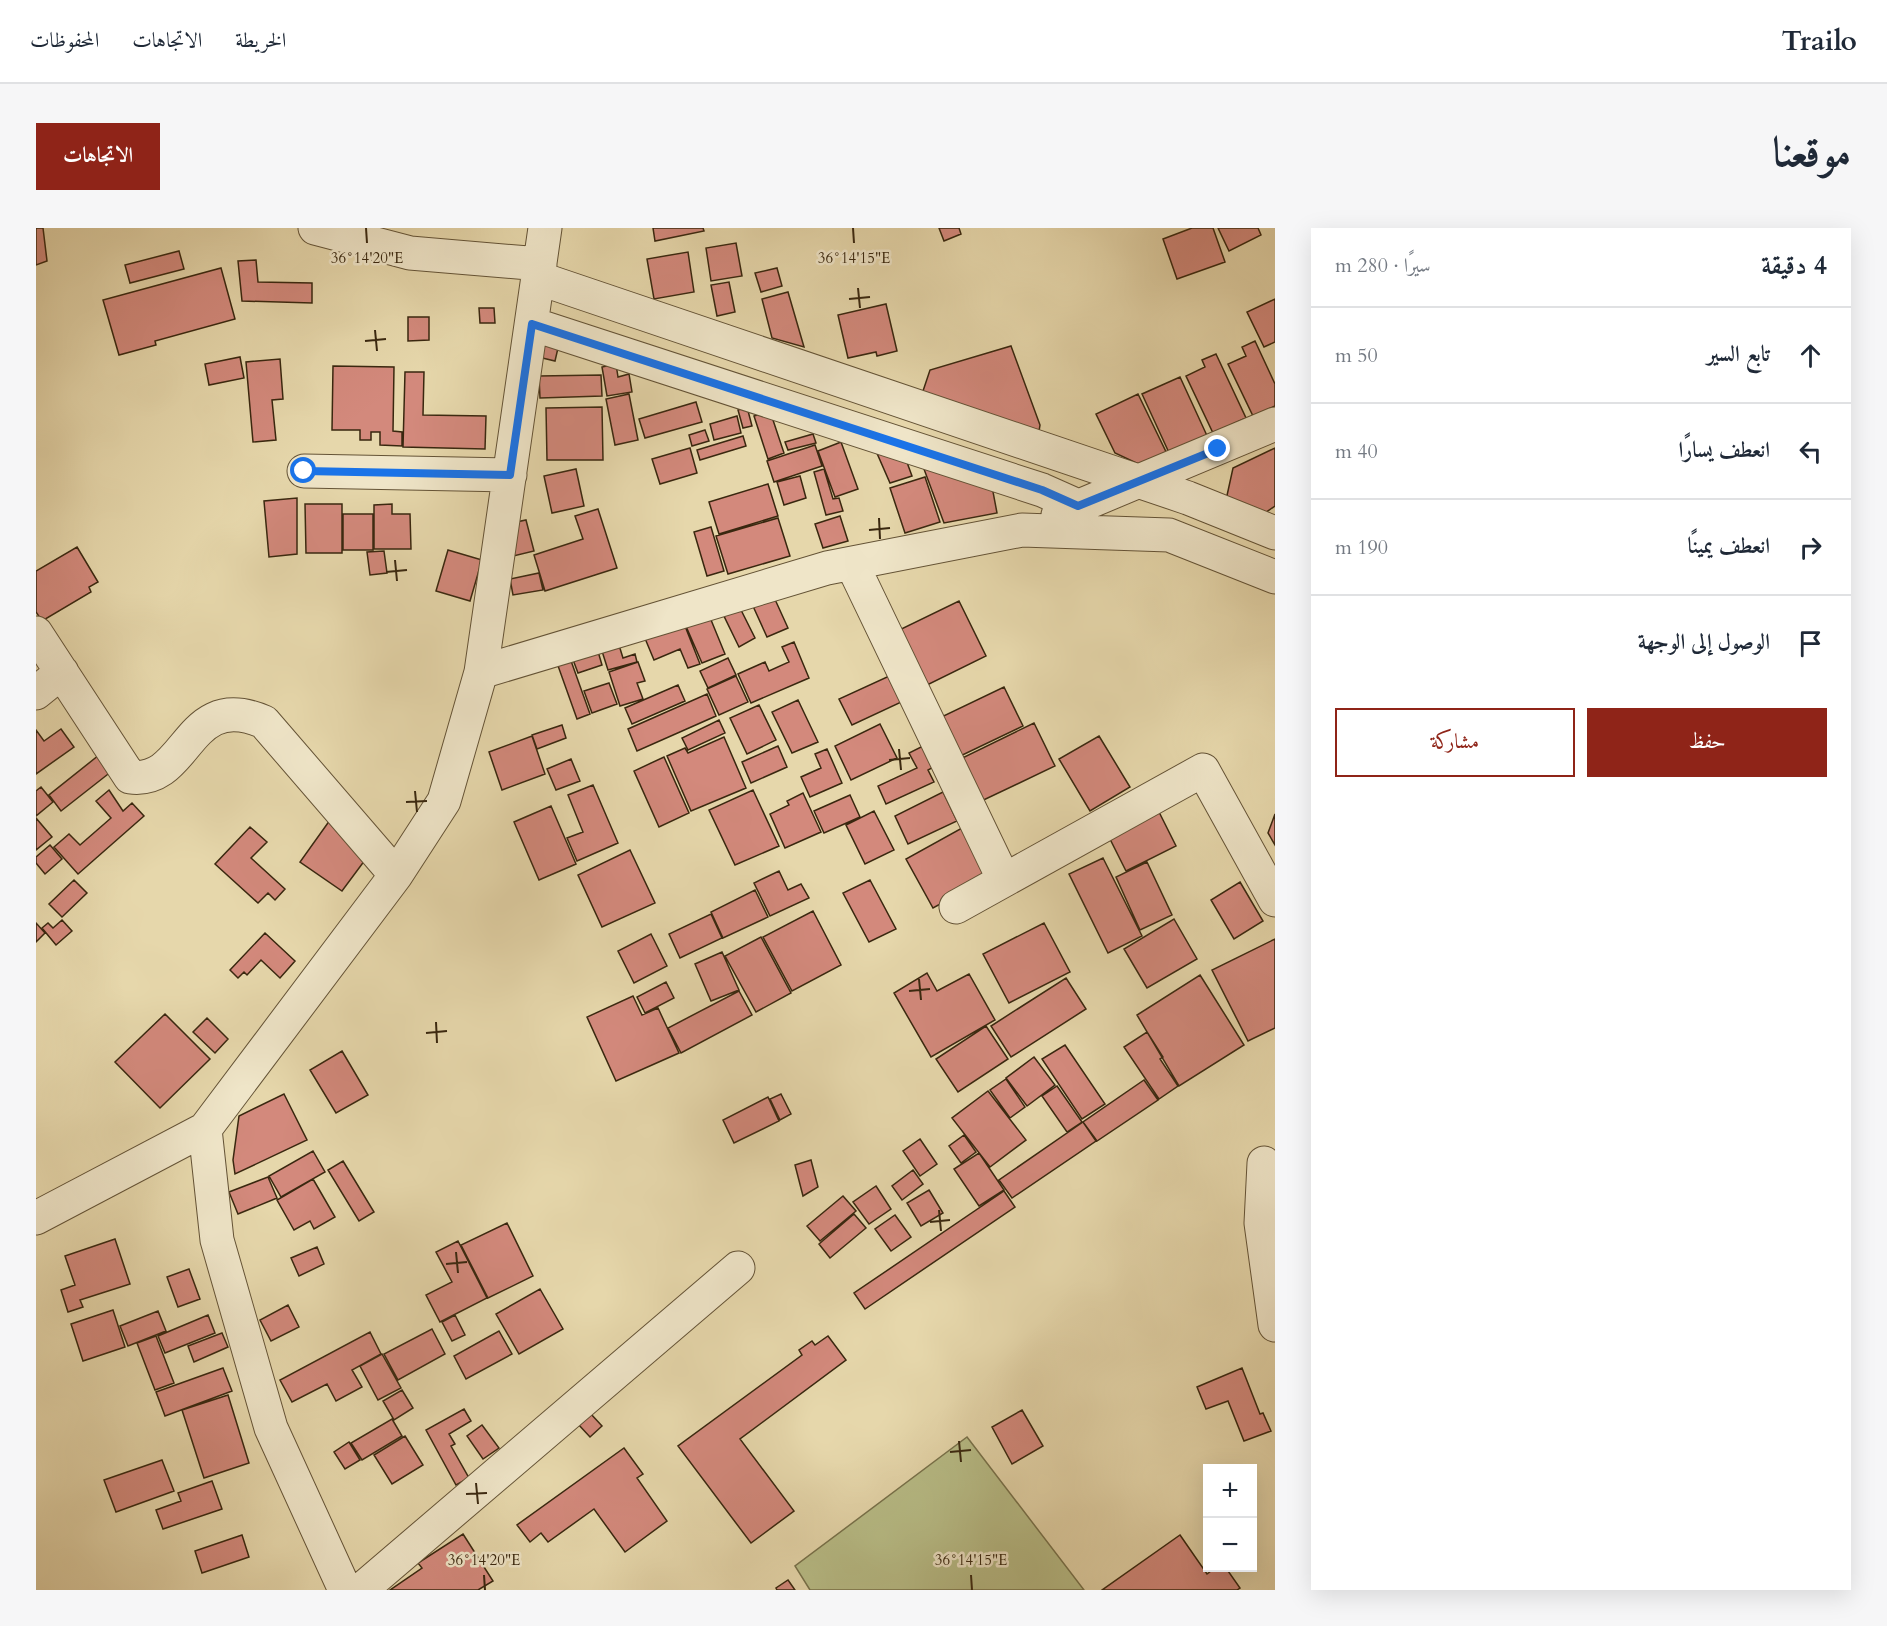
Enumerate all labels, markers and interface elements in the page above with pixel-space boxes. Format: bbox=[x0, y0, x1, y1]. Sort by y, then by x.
text: Trailo bbox=[1782, 22, 1857, 60]
text: المحفوظات bbox=[30, 26, 99, 55]
text: الاتجاهات bbox=[132, 26, 202, 55]
text: الخريطة bbox=[235, 26, 286, 55]
button: الاتجاهات bbox=[36, 123, 160, 190]
text: موقعنا bbox=[1773, 124, 1851, 181]
text: 36°14'20"E bbox=[331, 248, 403, 268]
text: 36°14'15"E bbox=[818, 248, 890, 268]
text: 4 دقيقة bbox=[1761, 248, 1827, 283]
text: سيرًا · 280 m bbox=[1335, 252, 1431, 279]
text: تابع السير bbox=[1707, 339, 1770, 369]
icon: ahead bbox=[1794, 339, 1827, 372]
text: 50 m bbox=[1335, 342, 1378, 369]
route end bbox=[1204, 435, 1230, 461]
text: انعطف يسارًا bbox=[1679, 435, 1770, 465]
icon: left bbox=[1794, 435, 1827, 468]
text: 40 m bbox=[1335, 438, 1378, 465]
route start bbox=[290, 457, 316, 483]
text: انعطف يمينًا bbox=[1687, 531, 1770, 561]
icon: right bbox=[1794, 531, 1827, 564]
text: 190 m bbox=[1335, 534, 1388, 561]
text: الوصول إلى الوجهة bbox=[1638, 627, 1770, 657]
icon: arrive bbox=[1794, 627, 1827, 660]
button: مشاركة bbox=[1335, 708, 1575, 777]
button: حفظ bbox=[1587, 708, 1827, 777]
map controls bbox=[1203, 1464, 1257, 1572]
button: + bbox=[1203, 1464, 1257, 1518]
button: − bbox=[1203, 1518, 1257, 1572]
text: 36°14'20"E bbox=[448, 1550, 520, 1570]
text: 36°14'15"E bbox=[935, 1550, 1007, 1570]

